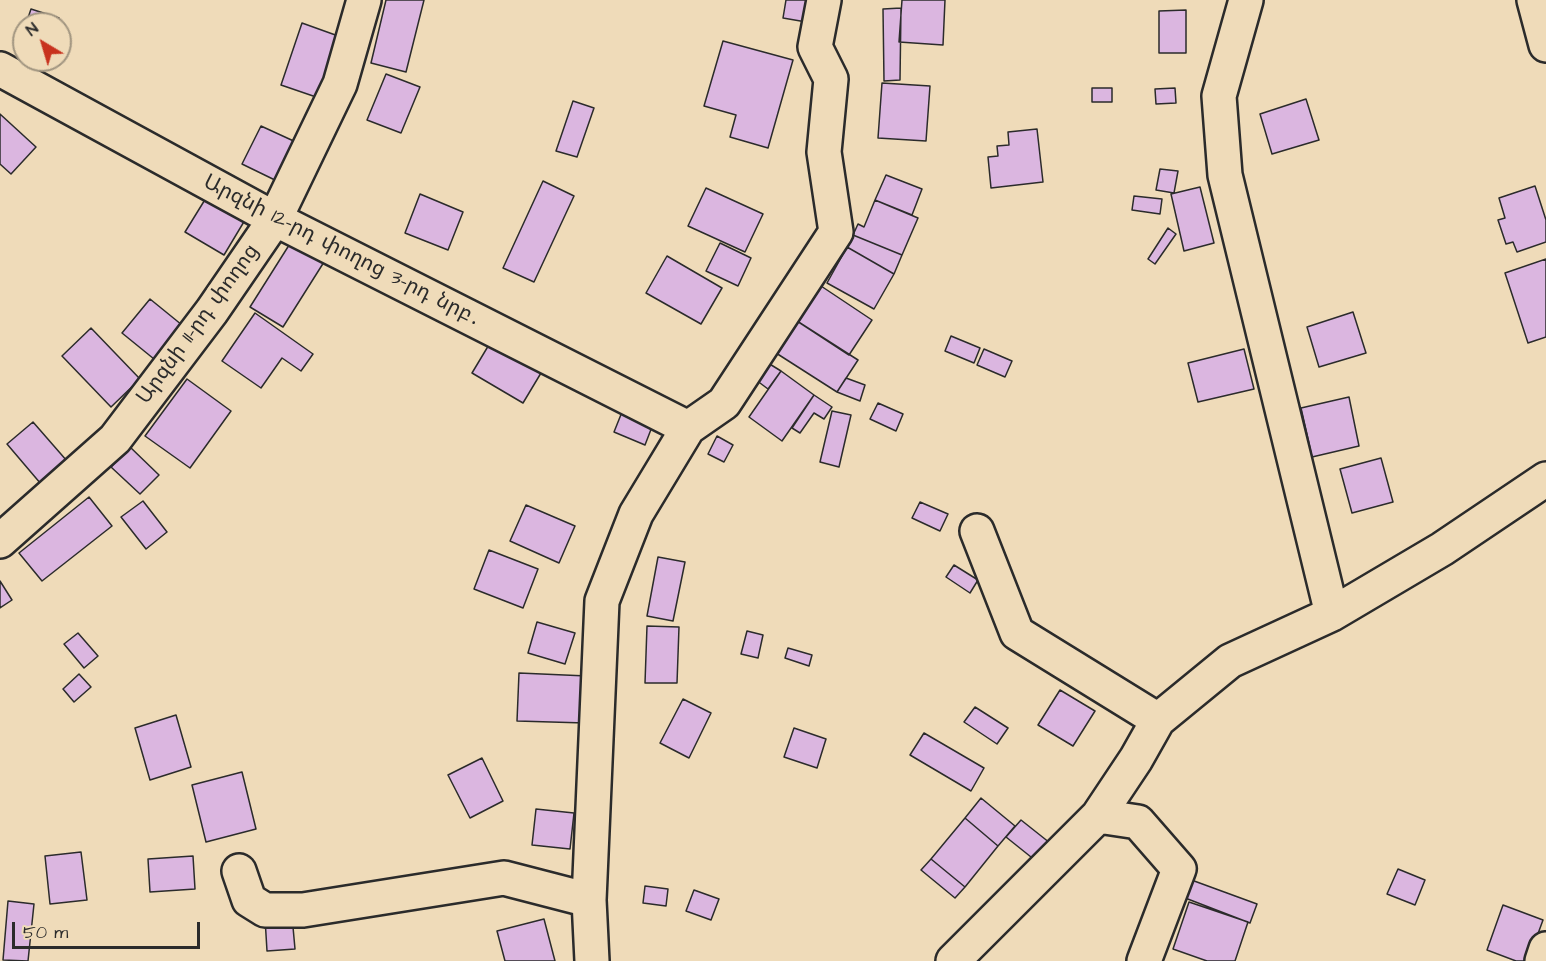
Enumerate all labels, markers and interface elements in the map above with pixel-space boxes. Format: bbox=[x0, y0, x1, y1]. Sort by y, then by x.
north arrow bbox=[12, 12, 72, 72]
text: N bbox=[21, 18, 43, 41]
street label: Արզնի 12-րդ փողոց 3-րդ նրբ․ bbox=[199, 171, 485, 333]
street label: Արզնի 11-րդ փողոց bbox=[132, 240, 266, 410]
scale bar bbox=[15, 910, 202, 948]
text: 50 m bbox=[23, 920, 68, 945]

